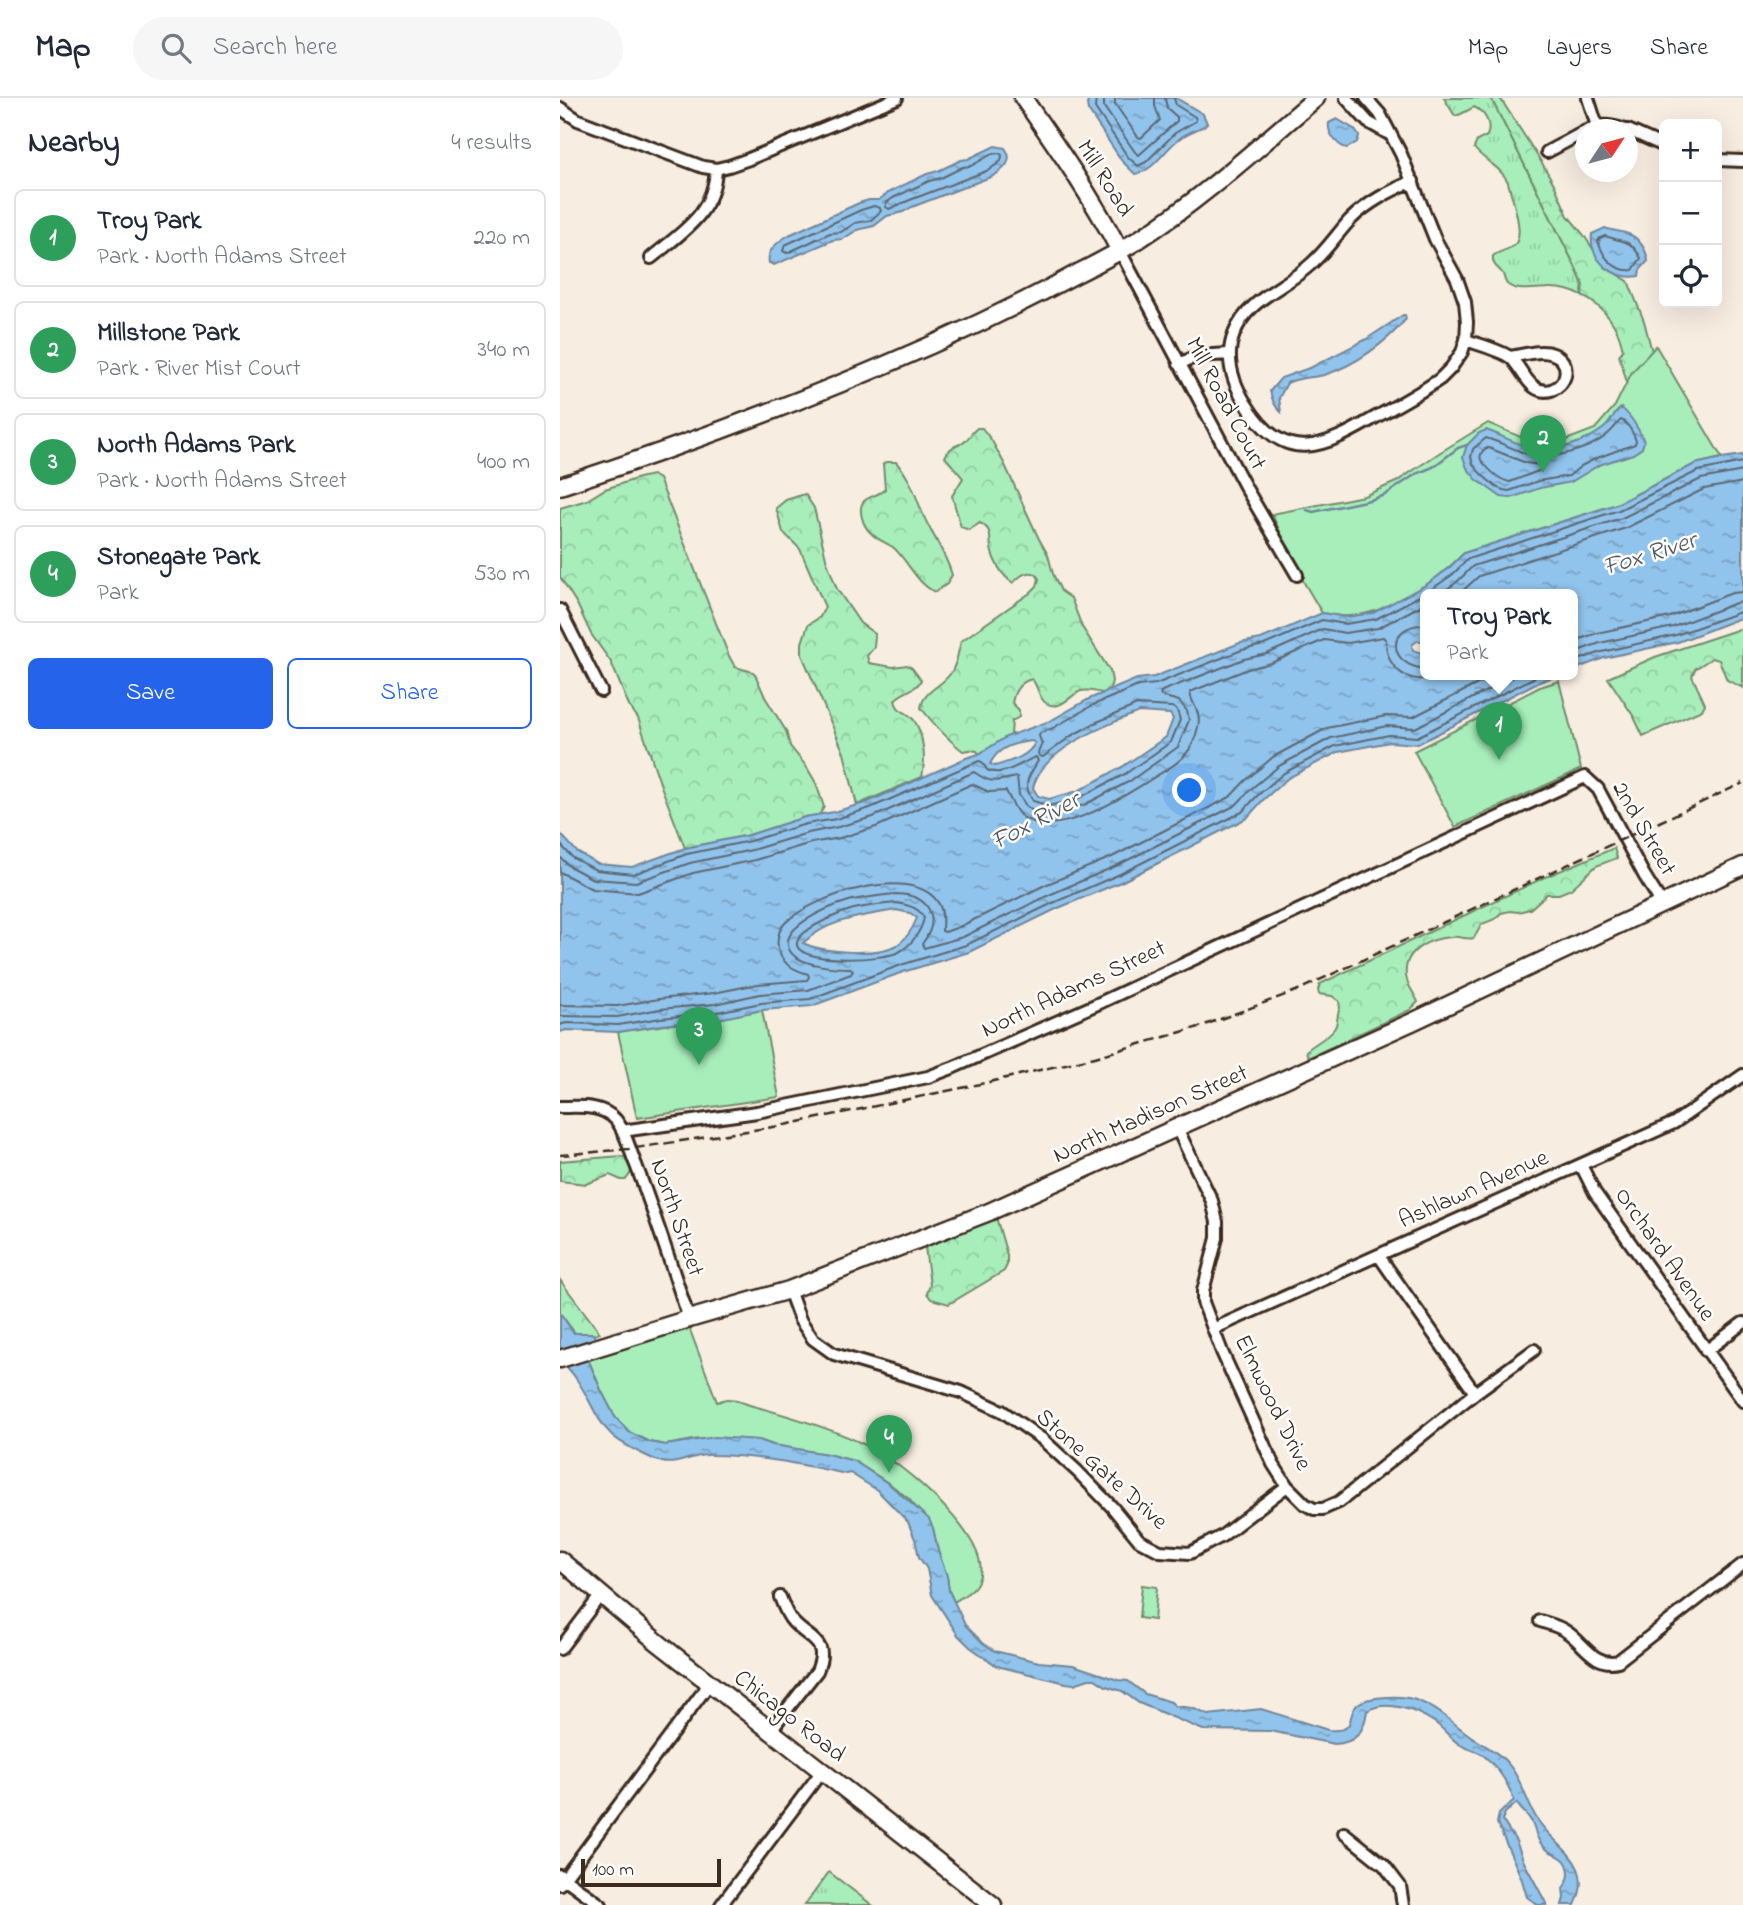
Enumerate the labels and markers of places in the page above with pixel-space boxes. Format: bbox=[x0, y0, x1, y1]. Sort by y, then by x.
pin: 2 bbox=[1520, 415, 1566, 473]
pin: 1 bbox=[1476, 702, 1522, 760]
pin: 3 bbox=[676, 1007, 722, 1065]
pin: 4 bbox=[866, 1415, 912, 1473]

